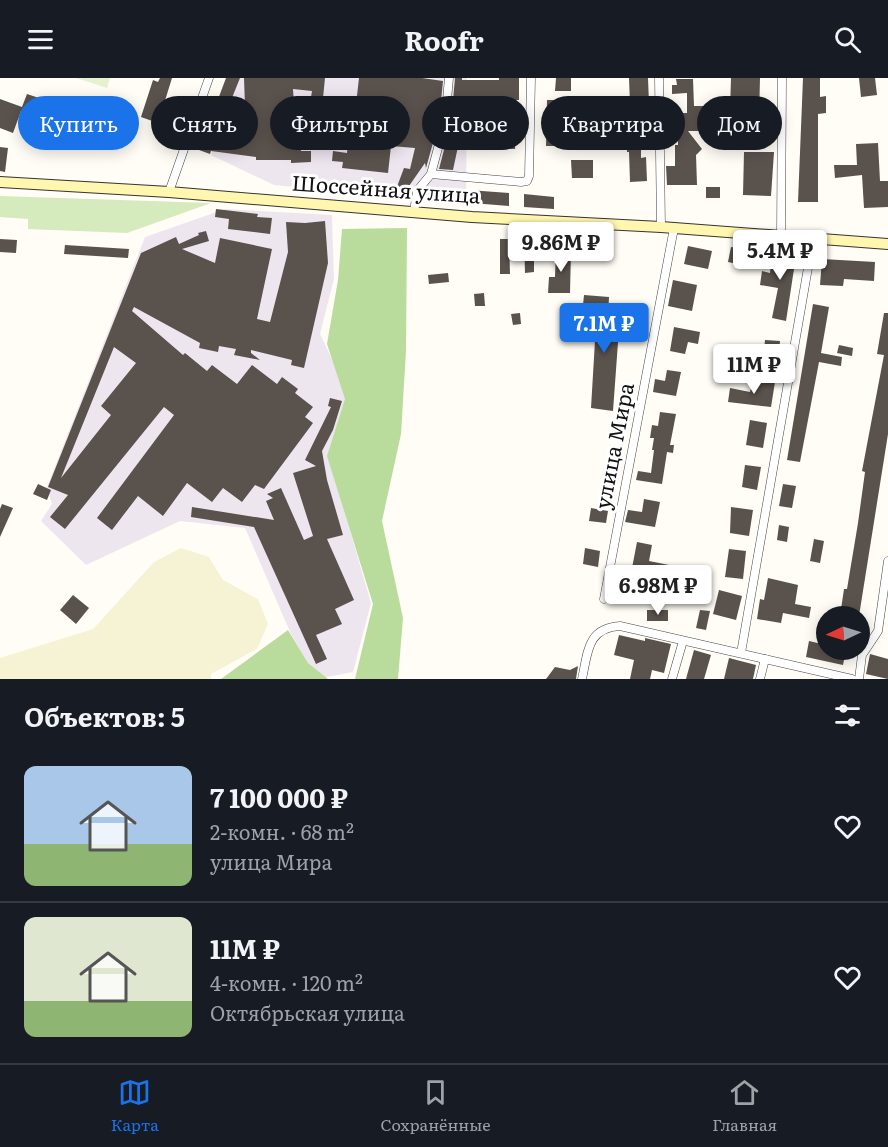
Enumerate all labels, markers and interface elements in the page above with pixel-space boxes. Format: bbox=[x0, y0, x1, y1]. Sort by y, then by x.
text: Roofr bbox=[404, 19, 484, 59]
icon: menu bbox=[24, 23, 57, 56]
icon: search bbox=[831, 23, 864, 56]
chip: Купить bbox=[18, 96, 139, 150]
chip: Снять bbox=[151, 96, 258, 150]
chip: Фильтры bbox=[270, 96, 410, 150]
chip: Новое bbox=[422, 96, 529, 150]
chip: Квартира bbox=[541, 96, 685, 150]
chip: Дом bbox=[697, 96, 782, 150]
street label: Шоссейная улица bbox=[291, 165, 482, 210]
pin: 9.86M ₽ bbox=[506, 222, 616, 273]
text: 9.86M ₽ bbox=[522, 226, 600, 256]
pin: 5.4M ₽ bbox=[731, 230, 829, 281]
text: 5.4M ₽ bbox=[747, 234, 813, 264]
pin: 7.1M ₽ bbox=[555, 303, 653, 354]
text: 7.1M ₽ bbox=[574, 307, 634, 337]
pin: 11M ₽ bbox=[712, 344, 796, 395]
text: 11M ₽ bbox=[727, 348, 781, 378]
street label: улица Мира bbox=[585, 379, 640, 511]
pin: 6.98M ₽ bbox=[603, 565, 713, 616]
text: 6.98M ₽ bbox=[619, 569, 697, 599]
north arrow bbox=[816, 606, 870, 660]
map controls bbox=[816, 606, 870, 660]
text: Объектов: 5 bbox=[24, 696, 185, 735]
icon: filters bbox=[831, 699, 864, 732]
text: 7 100 000 ₽ bbox=[210, 777, 348, 816]
icon: home bbox=[72, 790, 144, 862]
icon: heart bbox=[831, 810, 864, 843]
text: 2-комн. · 68 m² bbox=[210, 816, 354, 846]
text: улица Мира bbox=[210, 846, 332, 876]
text: 11M ₽ bbox=[210, 928, 280, 967]
icon: home bbox=[72, 941, 144, 1013]
icon: heart bbox=[831, 961, 864, 994]
text: 4-комн. · 120 m² bbox=[210, 967, 363, 997]
text: Октябрьская улица bbox=[210, 997, 405, 1027]
tab: Карта bbox=[111, 1076, 159, 1136]
tab: Сохранённые bbox=[381, 1076, 491, 1136]
tab: Главная bbox=[712, 1076, 777, 1136]

